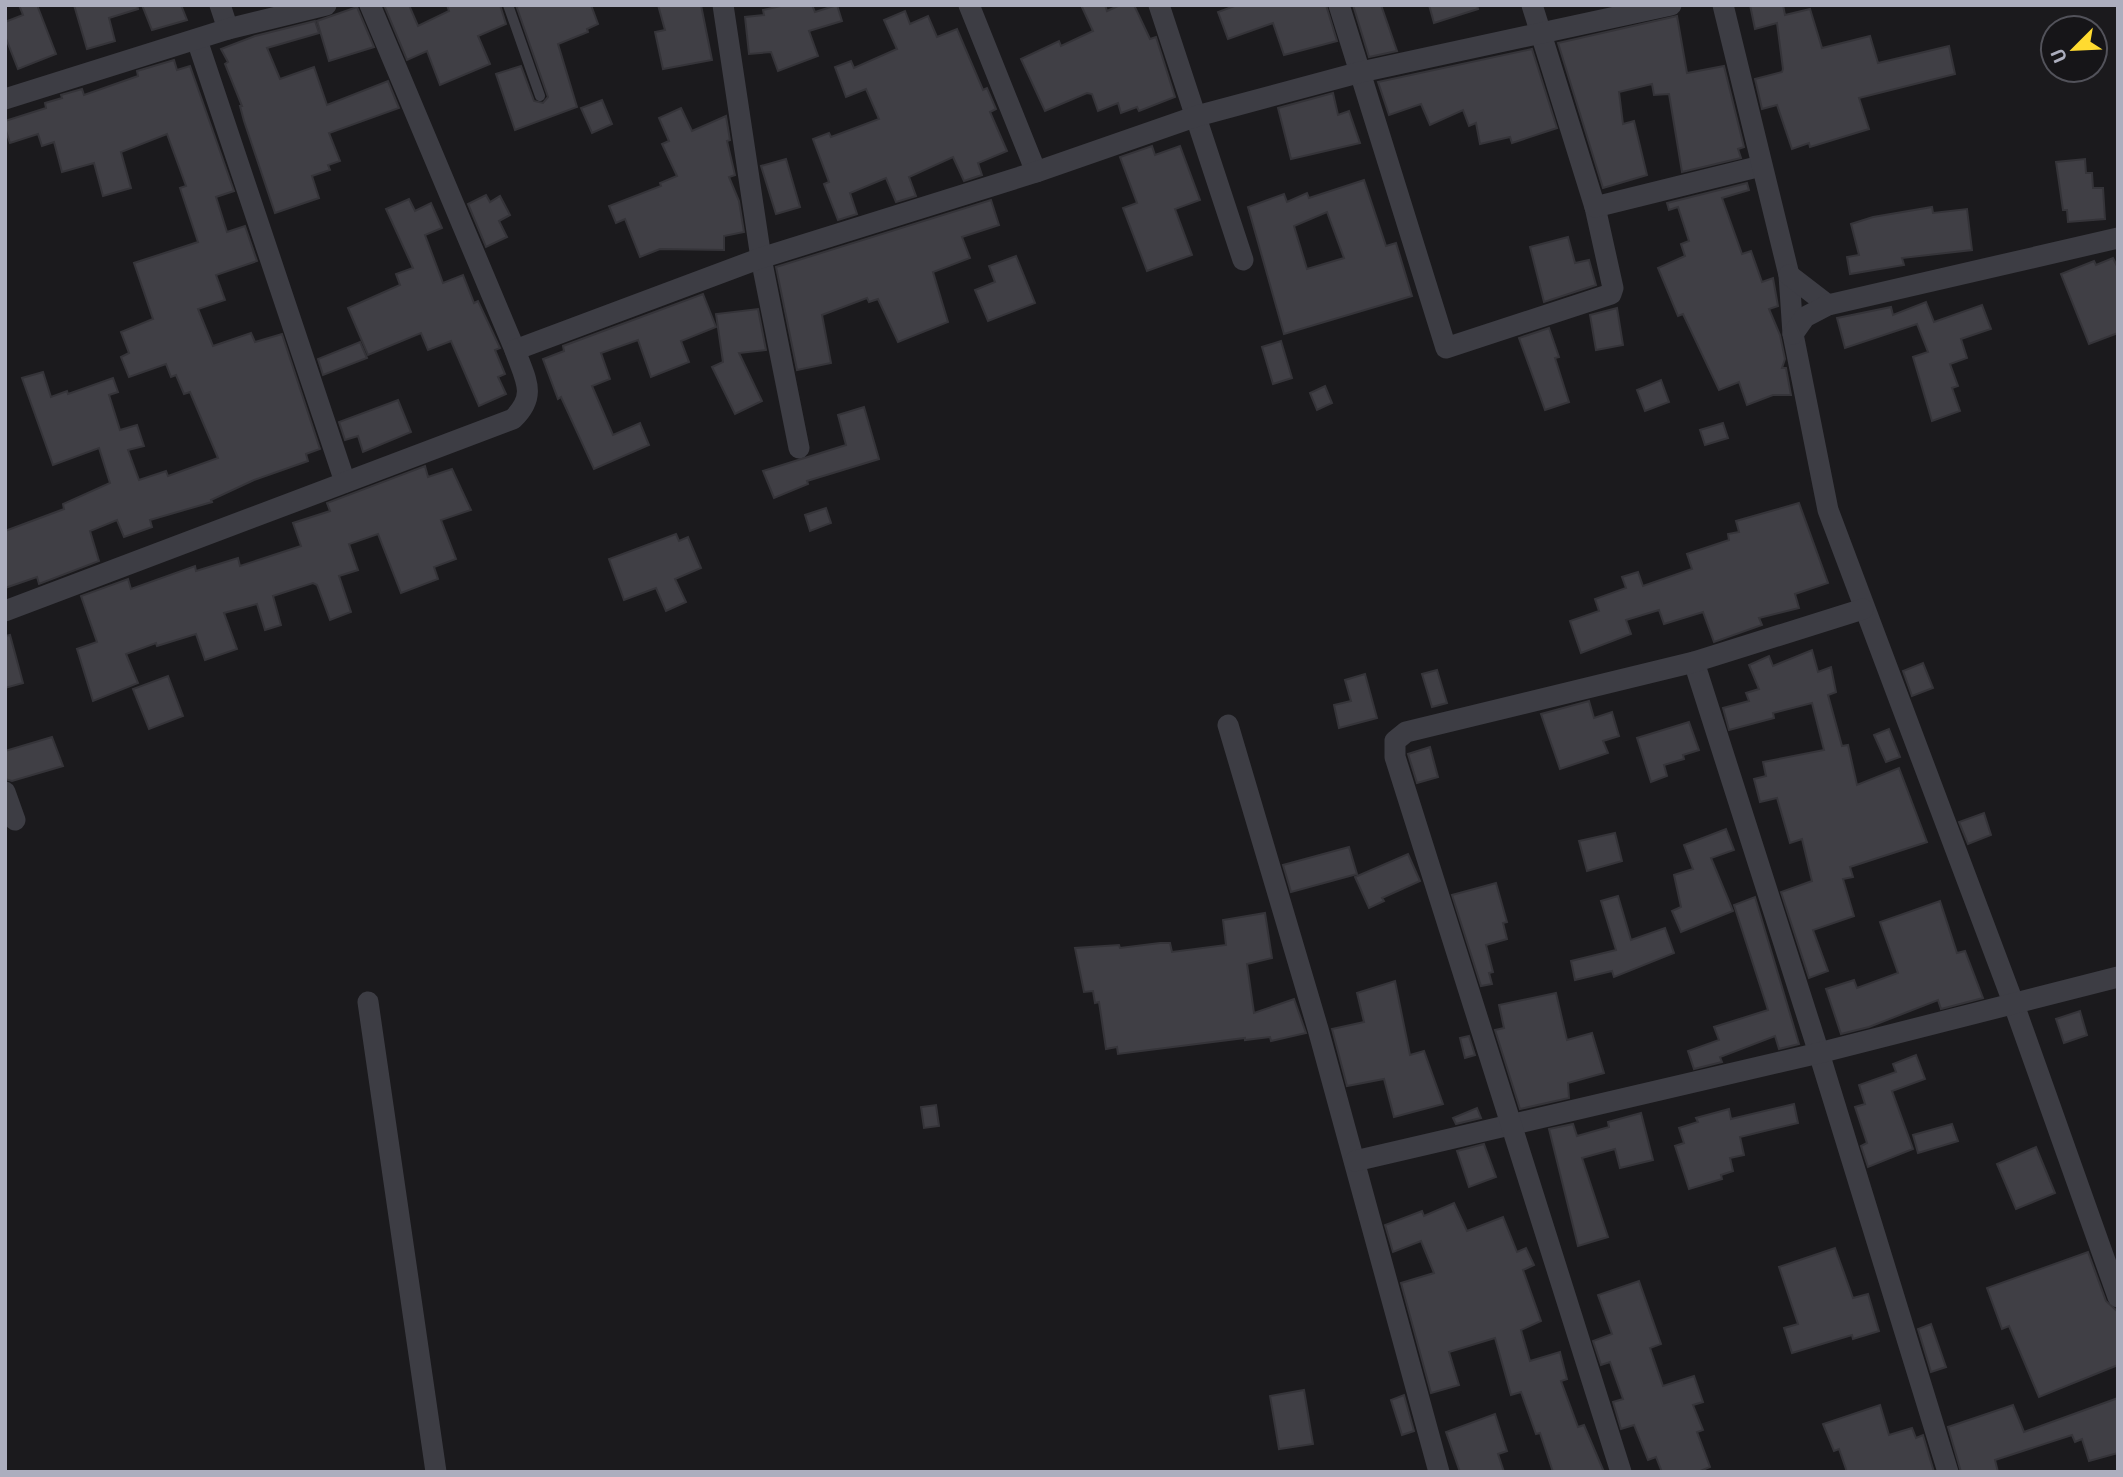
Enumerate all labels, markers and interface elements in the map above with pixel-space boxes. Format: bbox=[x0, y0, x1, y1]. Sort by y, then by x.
north arrow bbox=[2039, 14, 2109, 84]
text: U bbox=[2046, 45, 2072, 66]

